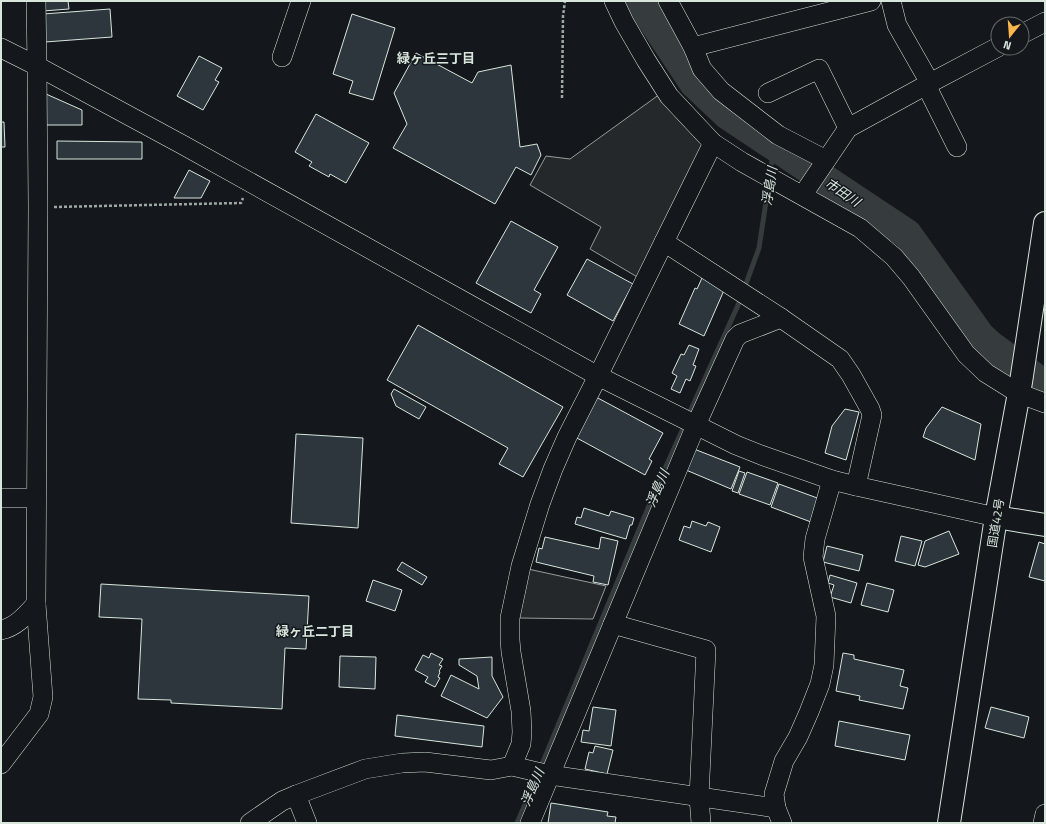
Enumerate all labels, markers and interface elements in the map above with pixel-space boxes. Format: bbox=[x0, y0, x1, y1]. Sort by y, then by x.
north arrow bbox=[990, 16, 1030, 56]
text: N bbox=[1001, 37, 1013, 54]
district label: 緑ヶ丘三丁目 bbox=[396, 48, 475, 68]
water label: 浮島川 bbox=[756, 163, 782, 207]
water label: 市田川 bbox=[821, 173, 866, 212]
water label: 浮島川 bbox=[640, 464, 675, 510]
street label: 国道42号 bbox=[982, 497, 1009, 549]
district label: 緑ヶ丘二丁目 bbox=[275, 621, 354, 641]
water label: 浮島川 bbox=[515, 763, 550, 809]

